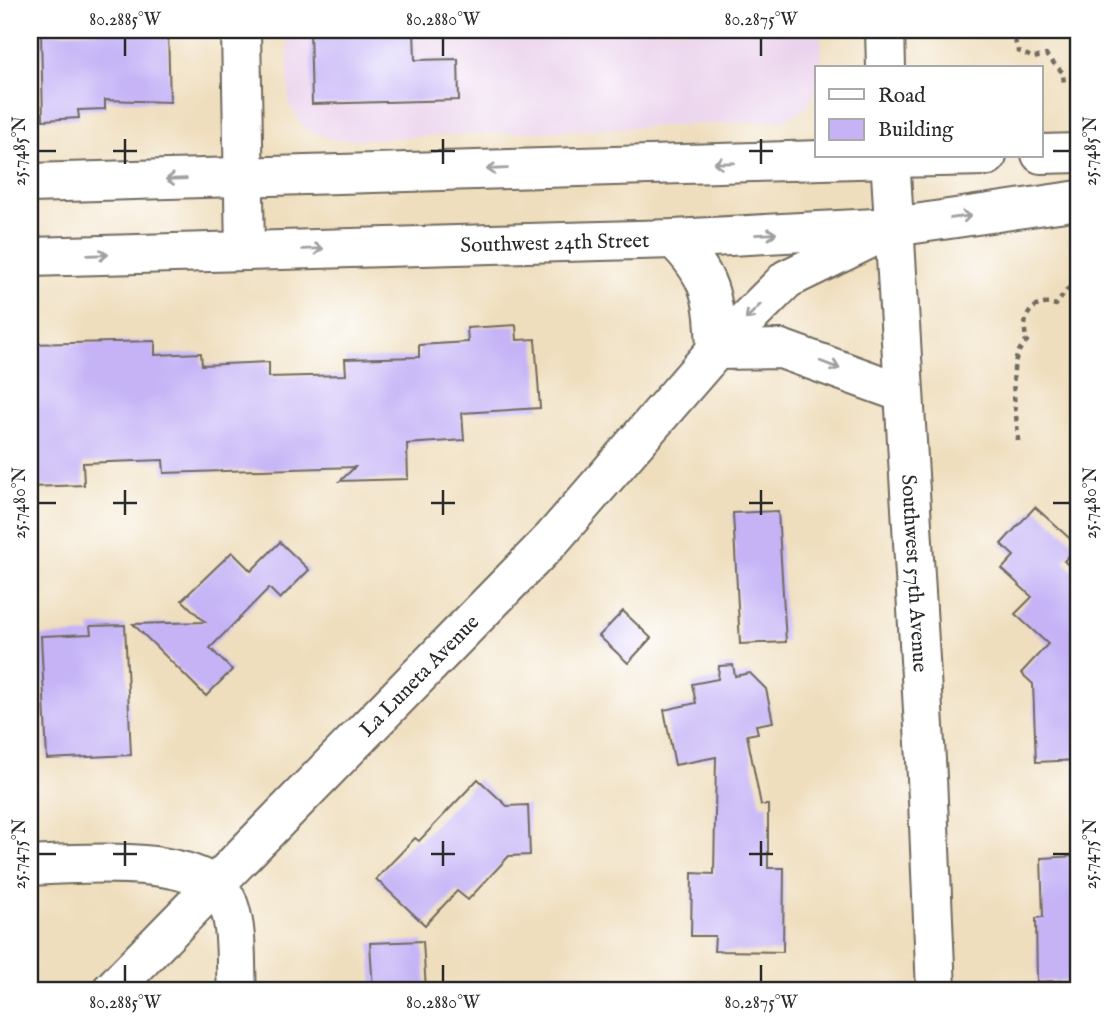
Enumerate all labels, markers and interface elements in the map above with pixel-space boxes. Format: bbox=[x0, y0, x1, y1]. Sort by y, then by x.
text: 80.2885°W bbox=[89, 9, 162, 32]
text: 80.2880°W bbox=[406, 9, 481, 32]
text: 80.2875°W bbox=[724, 9, 798, 32]
legend bbox=[815, 66, 1042, 158]
text: Road bbox=[878, 83, 926, 110]
text: 25.7485°N bbox=[9, 116, 32, 186]
text: 25.7485°N bbox=[1080, 116, 1103, 186]
text: Building bbox=[878, 117, 954, 144]
one-way arrow bbox=[713, 157, 736, 170]
one-way arrow bbox=[486, 162, 509, 175]
one-way arrow bbox=[165, 172, 188, 185]
one-way arrow bbox=[949, 211, 972, 224]
one-way arrow bbox=[755, 227, 777, 240]
street label: Southwest 24th Street bbox=[460, 228, 650, 260]
one-way arrow bbox=[302, 243, 325, 256]
one-way arrow bbox=[86, 248, 109, 262]
one-way arrow bbox=[745, 304, 762, 321]
one-way arrow bbox=[819, 359, 841, 372]
text: 25.7480°N bbox=[9, 466, 32, 539]
text: 25.7480°N bbox=[1080, 466, 1103, 539]
street label: Southwest 57th Avenue bbox=[894, 474, 933, 673]
street label: La Luneta Avenue bbox=[354, 609, 486, 743]
text: 25.7475°N bbox=[9, 818, 32, 889]
text: 25.7475°N bbox=[1080, 818, 1103, 889]
text: 80.2885°W bbox=[89, 992, 162, 1015]
text: 80.2880°W bbox=[406, 992, 481, 1015]
text: 80.2875°W bbox=[724, 992, 798, 1015]

